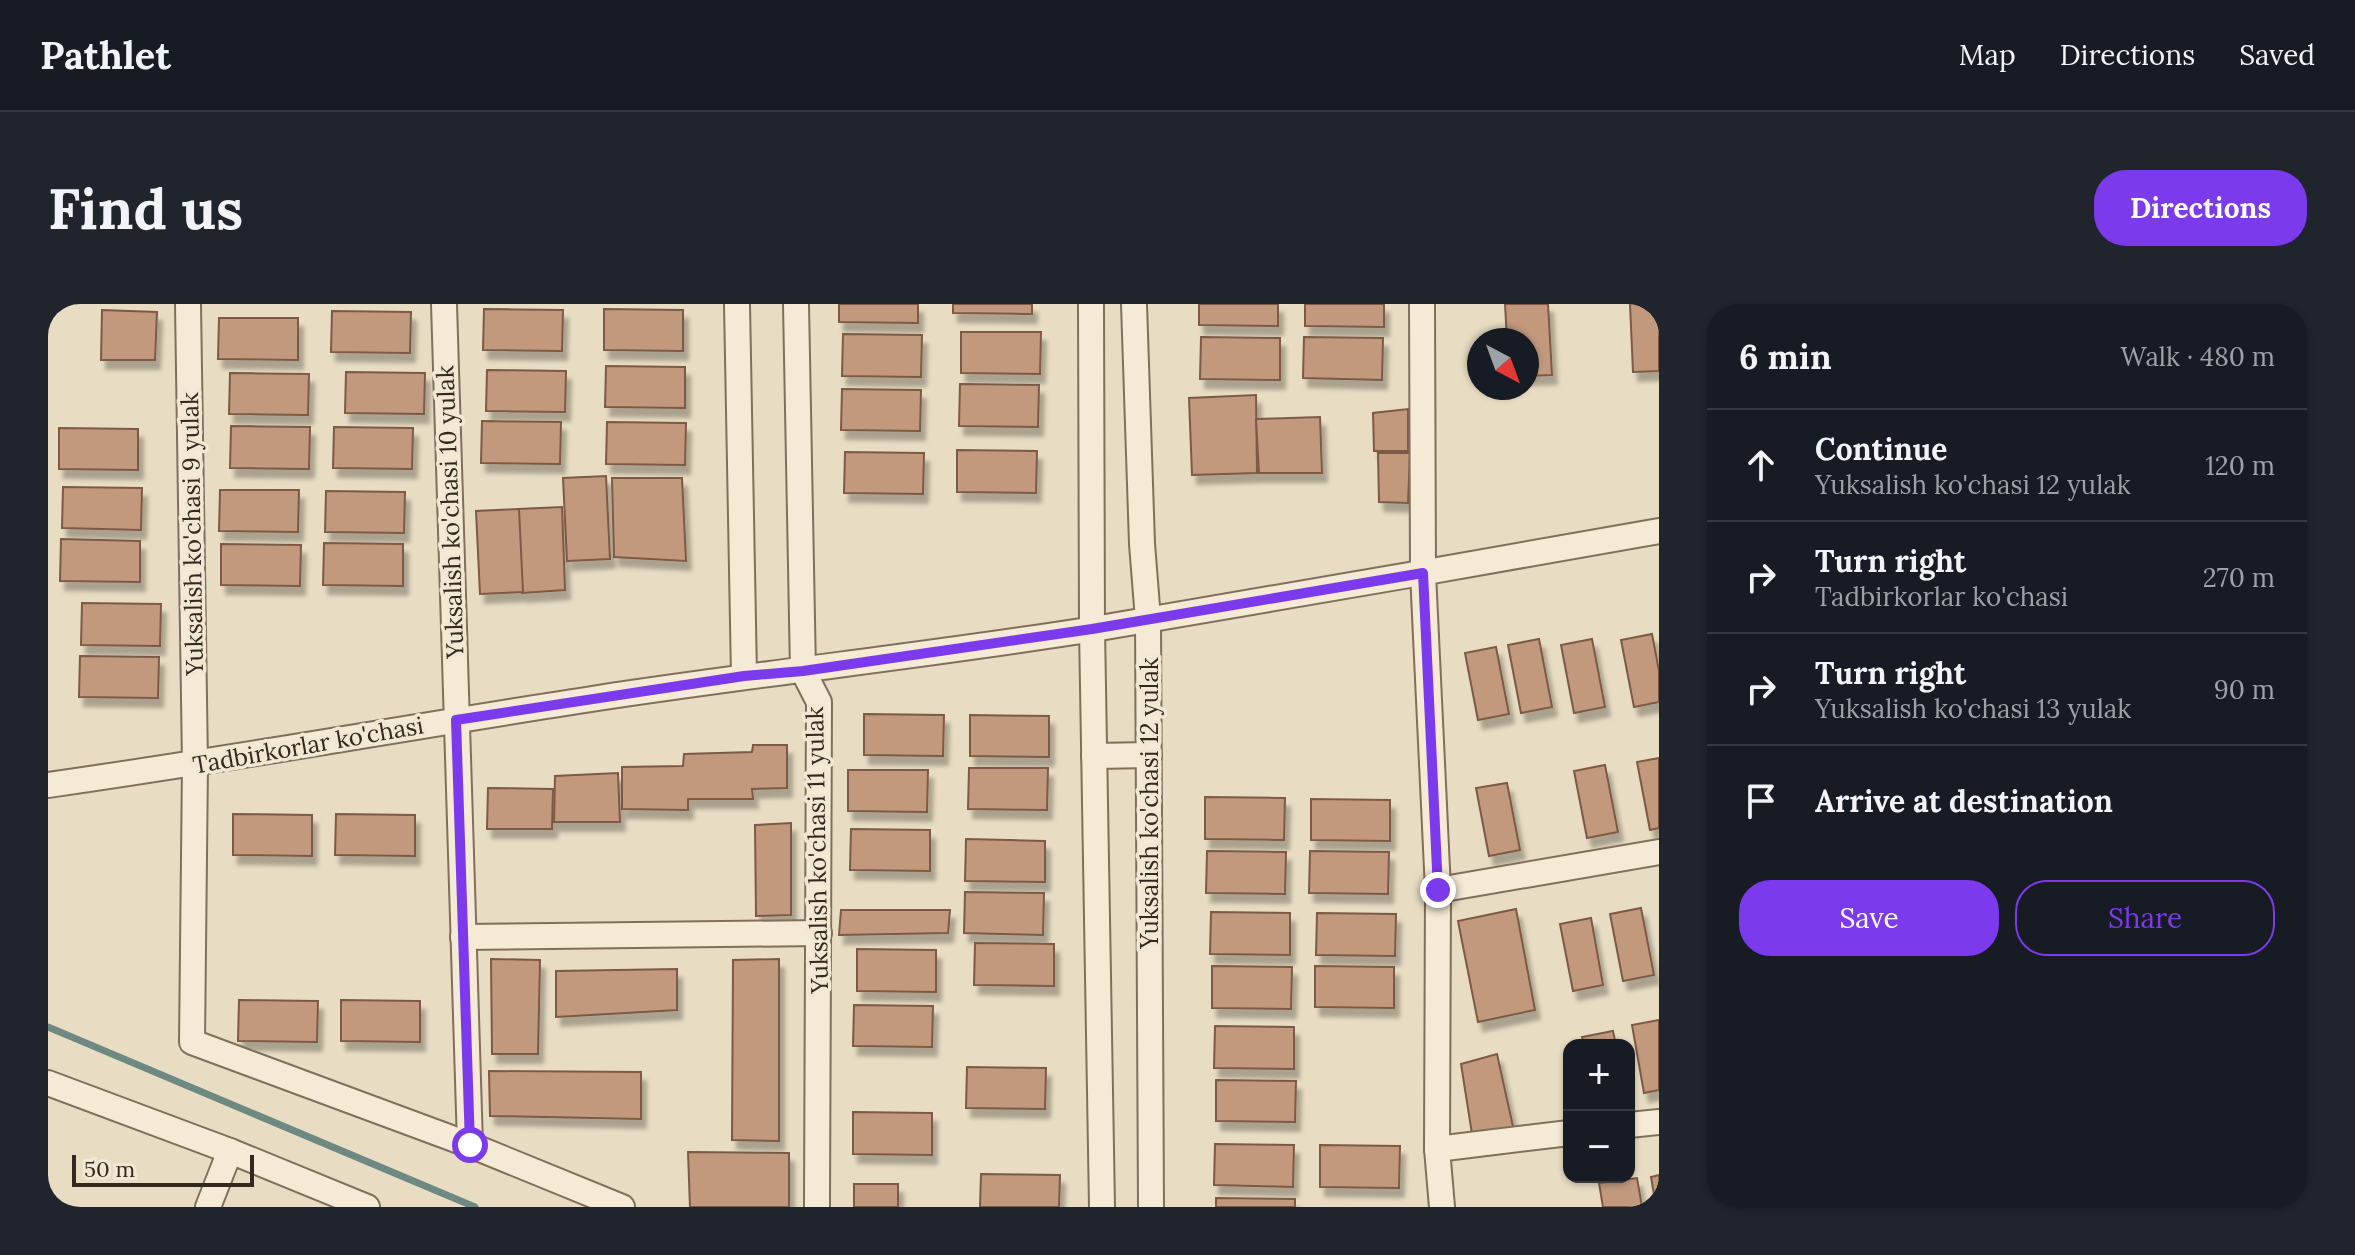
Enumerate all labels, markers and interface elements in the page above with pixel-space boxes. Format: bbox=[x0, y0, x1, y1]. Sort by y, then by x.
text: Pathlet bbox=[40, 31, 171, 79]
text: Map bbox=[1959, 37, 2016, 73]
text: Directions bbox=[2060, 37, 2195, 73]
text: Saved bbox=[2239, 37, 2315, 73]
button: Directions bbox=[2094, 170, 2307, 246]
text: Find us bbox=[48, 173, 243, 244]
north arrow bbox=[1467, 328, 1539, 400]
text: 6 min bbox=[1739, 335, 1832, 378]
text: Walk · 480 m bbox=[2121, 340, 2275, 373]
street label: Yuksalish ko'chasi 10 yulak bbox=[429, 365, 471, 660]
street label: Yuksalish ko'chasi 9 yulak bbox=[174, 392, 210, 677]
text: Continue bbox=[1815, 430, 1947, 468]
icon: ahead bbox=[1739, 443, 1783, 487]
text: 120 m bbox=[2205, 449, 2275, 482]
text: Yuksalish ko'chasi 12 yulak bbox=[1815, 468, 2131, 501]
text: Turn right bbox=[1815, 542, 1966, 580]
icon: right bbox=[1739, 555, 1783, 599]
text: 270 m bbox=[2203, 561, 2275, 594]
text: Tadbirkorlar ko'chasi bbox=[1815, 580, 2068, 613]
text: Turn right bbox=[1815, 654, 1966, 692]
street label: Yuksalish ko'chasi 12 yulak bbox=[1134, 657, 1165, 950]
icon: right bbox=[1739, 667, 1783, 711]
text: 90 m bbox=[2214, 673, 2275, 706]
text: Yuksalish ko'chasi 13 yulak bbox=[1815, 692, 2131, 725]
street label: Yuksalish ko'chasi 11 yulak bbox=[799, 706, 835, 995]
street label: Tadbirkorlar ko'chasi bbox=[190, 709, 426, 781]
icon: arrive bbox=[1739, 779, 1783, 823]
text: Arrive at destination bbox=[1815, 782, 2113, 820]
route end bbox=[1420, 872, 1456, 908]
button: Save bbox=[1739, 880, 1999, 956]
button: Share bbox=[2015, 880, 2275, 956]
map controls bbox=[1563, 1039, 1635, 1183]
button: + bbox=[1563, 1039, 1635, 1111]
button: − bbox=[1563, 1111, 1635, 1183]
route start bbox=[452, 1127, 488, 1163]
scale bar bbox=[72, 1151, 254, 1187]
text: 50 m bbox=[84, 1155, 135, 1183]

